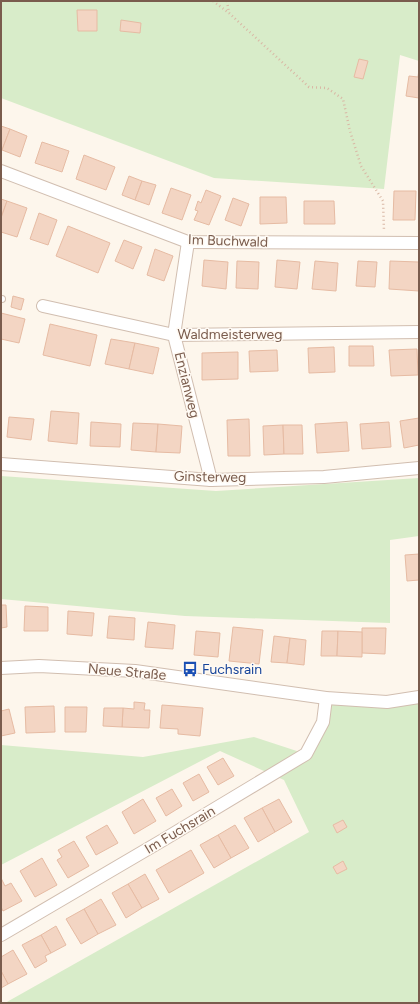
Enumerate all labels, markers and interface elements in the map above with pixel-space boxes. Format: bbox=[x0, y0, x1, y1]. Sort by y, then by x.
street label: Im Buchwald bbox=[188, 231, 268, 251]
street label: Waldmeisterweg bbox=[178, 326, 282, 343]
street label: Enzianweg bbox=[171, 350, 203, 420]
street label: Ginsterweg bbox=[174, 468, 246, 486]
street label: Neue Straße bbox=[87, 660, 167, 684]
bus stop icon: Fuchsrain bbox=[181, 660, 199, 678]
place label: Fuchsrain bbox=[202, 661, 262, 678]
street label: Im Fuchsrain bbox=[142, 802, 219, 858]

